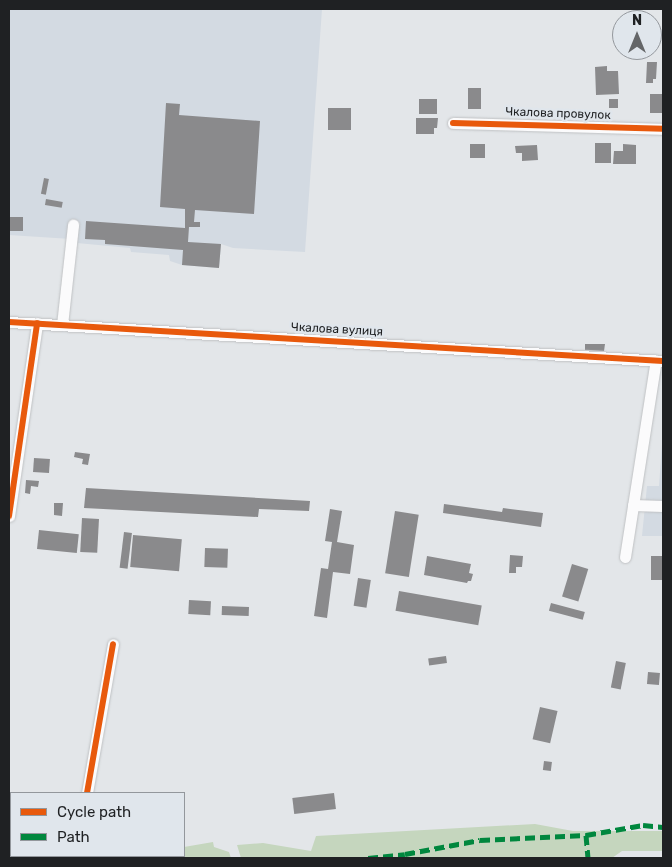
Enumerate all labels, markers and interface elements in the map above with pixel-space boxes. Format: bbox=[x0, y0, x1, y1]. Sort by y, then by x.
north arrow bbox=[612, 10, 662, 60]
text: N bbox=[632, 12, 642, 29]
street label: Чкалова провулок bbox=[505, 105, 611, 123]
street label: Чкалова вулиця bbox=[291, 320, 383, 340]
legend bbox=[10, 792, 185, 857]
text: Cycle path bbox=[57, 803, 131, 821]
text: Path bbox=[57, 828, 90, 846]

